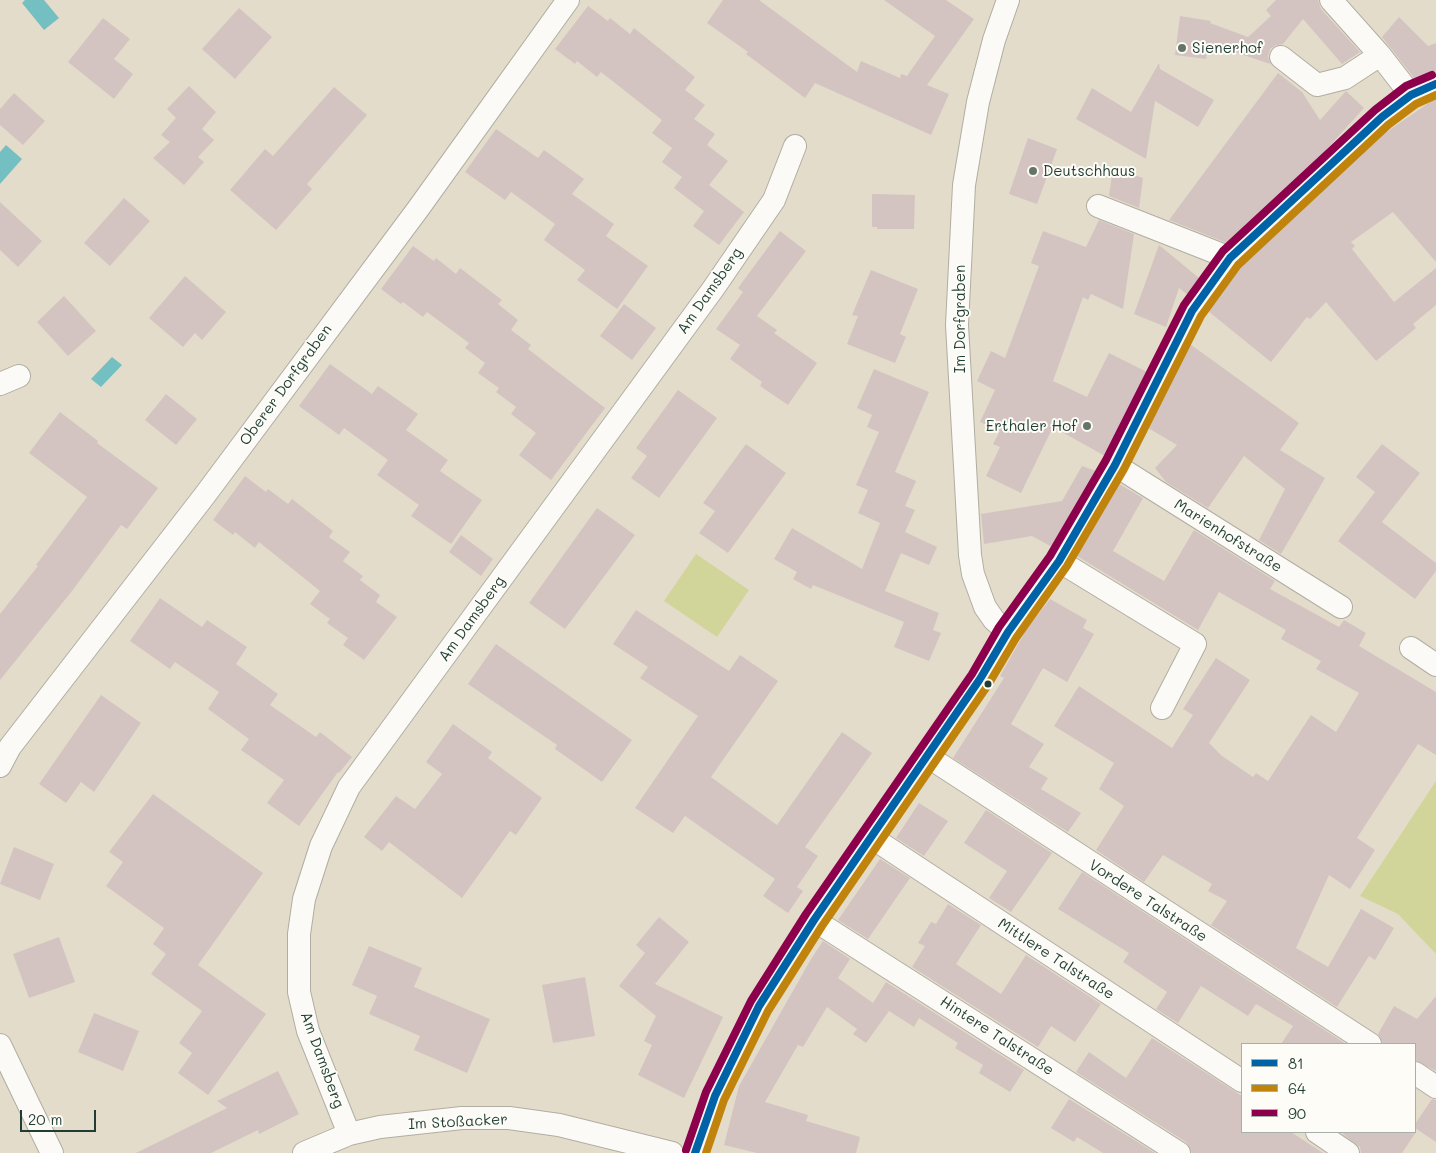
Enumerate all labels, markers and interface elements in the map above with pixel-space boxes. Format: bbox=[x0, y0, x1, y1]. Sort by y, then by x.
place label: Sienerhof bbox=[1192, 39, 1263, 57]
marker: Sienerhof bbox=[1176, 42, 1188, 54]
place label: Deutschhaus bbox=[1043, 162, 1135, 180]
marker: Deutschhaus bbox=[1027, 165, 1039, 177]
street label: Am Damsberg bbox=[674, 244, 746, 338]
street label: Im Dorfgraben bbox=[951, 265, 969, 373]
street label: Oberer Dorfgraben bbox=[236, 321, 336, 449]
place label: Erthaler Hof bbox=[986, 417, 1077, 435]
marker: Erthaler Hof bbox=[1081, 420, 1093, 432]
street label: Marienhofstraße bbox=[1171, 496, 1285, 576]
street label: Am Damsberg bbox=[435, 573, 509, 665]
unlabelled marker bbox=[983, 679, 993, 689]
street label: Vordere Talstraße bbox=[1085, 856, 1211, 946]
street label: Mittlere Talstraße bbox=[994, 915, 1118, 1003]
street label: Hintere Talstraße bbox=[937, 992, 1057, 1080]
street label: Am Damsberg bbox=[296, 1009, 348, 1111]
legend bbox=[1241, 1043, 1416, 1133]
text: 81 bbox=[1288, 1053, 1304, 1073]
text: 64 bbox=[1288, 1078, 1306, 1098]
scale bar bbox=[22, 1100, 99, 1132]
text: 90 bbox=[1288, 1103, 1306, 1123]
text: 20 m bbox=[28, 1109, 62, 1129]
street label: Im Stoßacker bbox=[408, 1110, 508, 1134]

